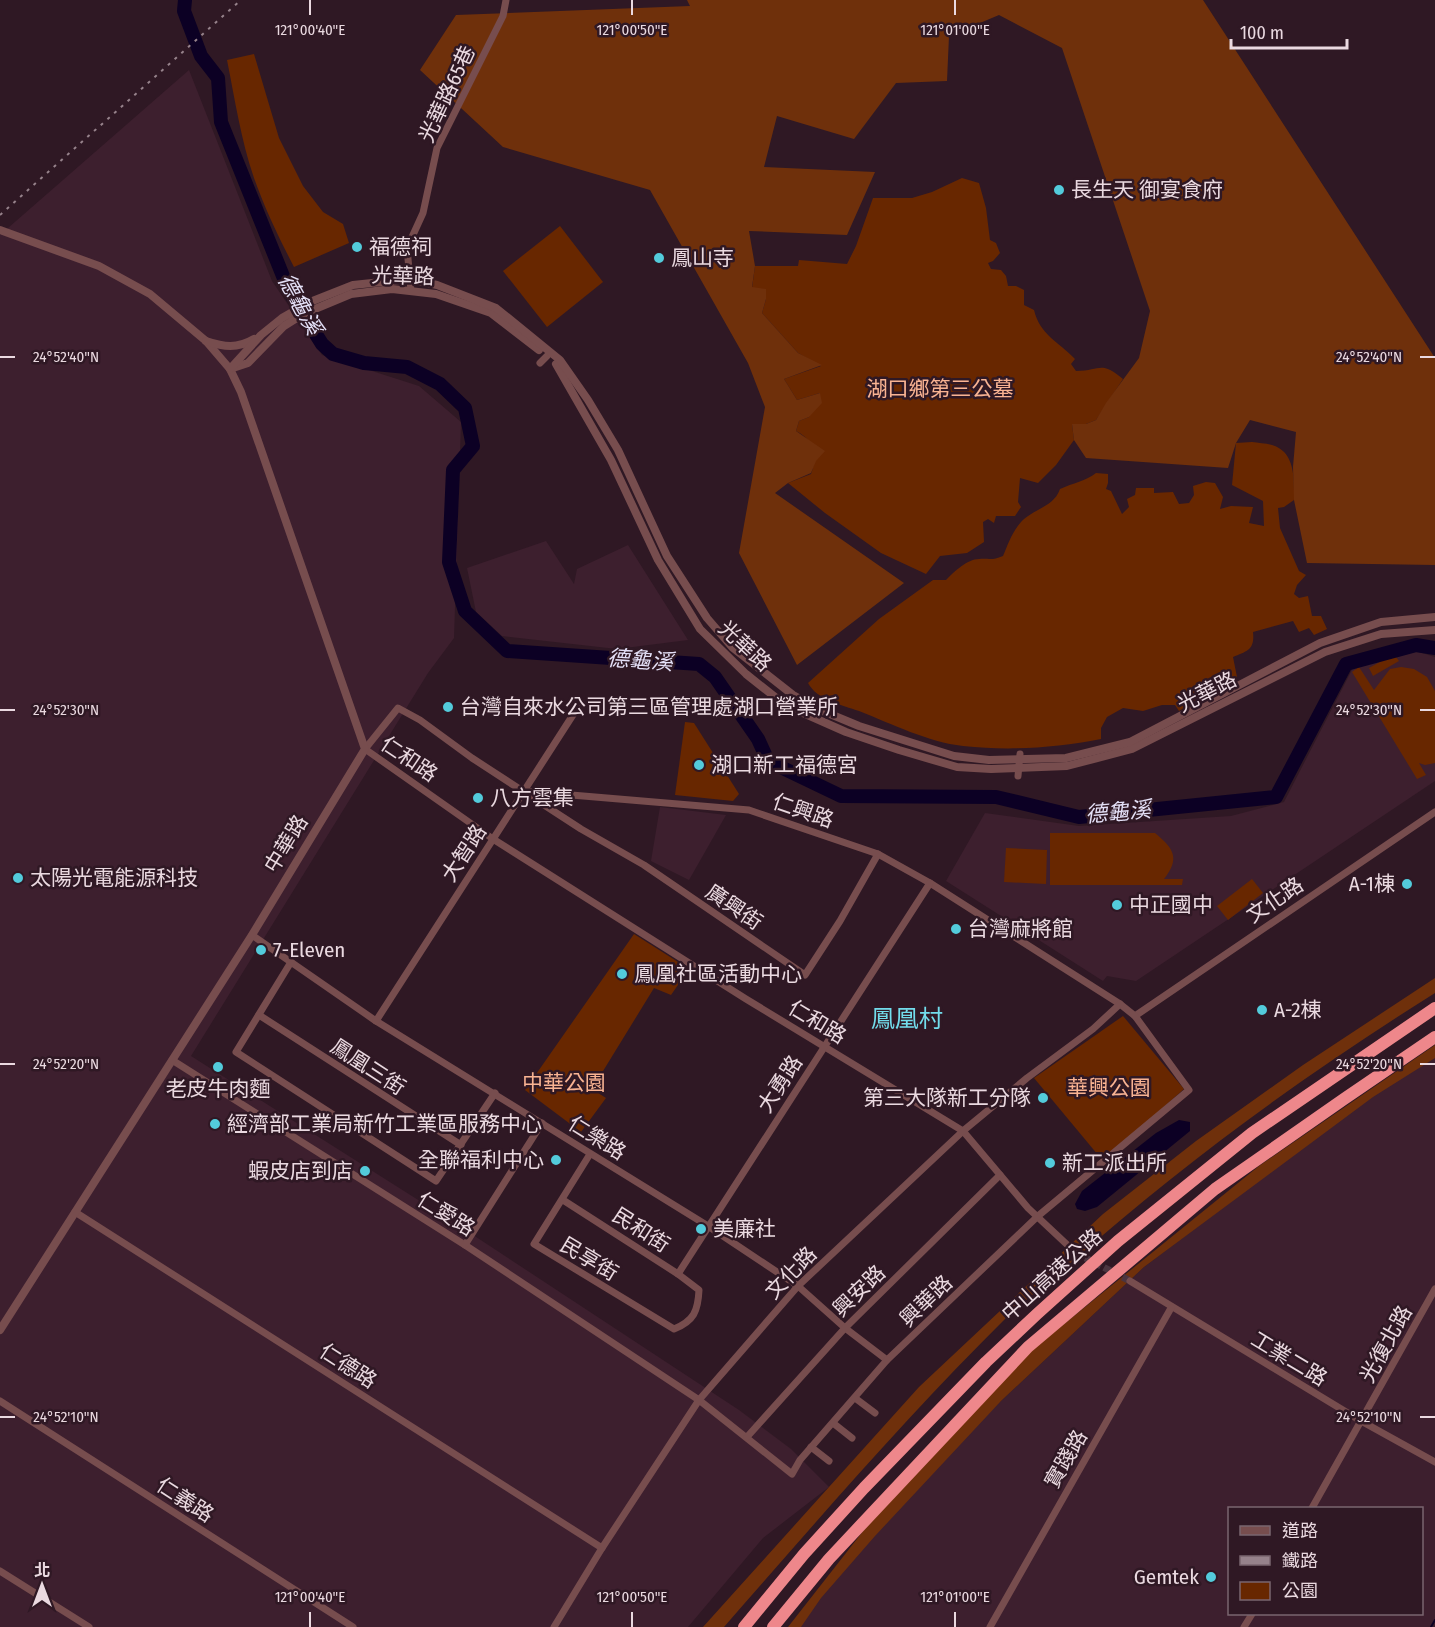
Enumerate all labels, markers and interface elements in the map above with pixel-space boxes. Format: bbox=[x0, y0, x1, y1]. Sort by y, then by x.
scale bar bbox=[1231, 12, 1346, 50]
text: 121°00'40"E bbox=[275, 21, 345, 39]
text: 121°00'50"E bbox=[597, 21, 667, 39]
text: 121°01'00"E bbox=[920, 21, 990, 39]
text: 100 m bbox=[1240, 22, 1284, 44]
street label: 光華路65巷 bbox=[413, 41, 481, 147]
place label: 長生天 御宴食府 bbox=[1071, 177, 1223, 203]
marker: 長生天 御宴食府 bbox=[1052, 183, 1066, 197]
place label: 福德祠 bbox=[369, 234, 432, 260]
marker: 福德祠 bbox=[350, 240, 364, 254]
place label: 鳳山寺 bbox=[671, 245, 734, 271]
marker: 鳳山寺 bbox=[652, 251, 666, 265]
street label: 光華路 bbox=[371, 262, 435, 290]
water label: 德龜溪 bbox=[272, 269, 329, 342]
text: 24°52'40"N bbox=[33, 348, 99, 366]
text: 24°52'40"N bbox=[1336, 348, 1402, 366]
park label: 湖口鄉第三公墓 bbox=[867, 376, 1014, 402]
street label: 光華路 bbox=[713, 615, 777, 677]
water label: 德龜溪 bbox=[606, 644, 677, 676]
street label: 光華路 bbox=[1173, 666, 1241, 718]
place label: 台灣自來水公司第三區管理處湖口營業所 bbox=[460, 694, 838, 720]
marker: 台灣自來水公司第三區管理處湖口營業所 bbox=[441, 700, 455, 714]
text: 24°52'30"N bbox=[33, 701, 99, 719]
text: 24°52'30"N bbox=[1336, 701, 1402, 719]
street label: 仁和路 bbox=[376, 731, 442, 787]
place label: 湖口新工福德宮 bbox=[711, 752, 858, 778]
marker: 湖口新工福德宮 bbox=[692, 758, 706, 772]
place label: 八方雲集 bbox=[490, 785, 574, 811]
street label: 仁興路 bbox=[769, 788, 837, 834]
marker: 八方雲集 bbox=[471, 791, 485, 805]
water label: 德龜溪 bbox=[1084, 795, 1155, 828]
street label: 中華路 bbox=[259, 810, 313, 878]
street label: 大智路 bbox=[436, 820, 492, 886]
place label: 太陽光電能源科技 bbox=[30, 865, 198, 891]
marker: 太陽光電能源科技 bbox=[11, 871, 25, 885]
place label: A-1棟 bbox=[1349, 871, 1395, 897]
street label: 文化路 bbox=[1242, 872, 1308, 928]
marker: A-1棟 bbox=[1400, 877, 1414, 891]
street label: 廣興街 bbox=[701, 879, 767, 935]
place label: 中正國中 bbox=[1129, 892, 1213, 918]
marker: 中正國中 bbox=[1110, 898, 1124, 912]
place label: 台灣麻將館 bbox=[968, 916, 1073, 942]
marker: 台灣麻將館 bbox=[949, 922, 963, 936]
place label: 7-Eleven bbox=[273, 937, 345, 963]
marker: 7-Eleven bbox=[254, 943, 268, 957]
place label: 鳳凰社區活動中心 bbox=[634, 961, 802, 987]
marker: 鳳凰社區活動中心 bbox=[615, 967, 629, 981]
street label: 仁和路 bbox=[783, 995, 851, 1049]
place label: A-2棟 bbox=[1274, 997, 1322, 1023]
marker: A-2棟 bbox=[1255, 1003, 1269, 1017]
district label: 鳳凰村 bbox=[871, 1005, 943, 1033]
street label: 鳳凰三街 bbox=[326, 1033, 410, 1101]
street label: 大勇路 bbox=[752, 1051, 808, 1117]
text: 24°52'20"N bbox=[33, 1055, 99, 1073]
text: 24°52'20"N bbox=[1336, 1055, 1402, 1073]
marker: 老皮牛肉麵 bbox=[211, 1060, 225, 1074]
park label: 中華公園 bbox=[522, 1070, 606, 1096]
park label: 華興公園 bbox=[1067, 1075, 1151, 1101]
place label: 老皮牛肉麵 bbox=[166, 1076, 271, 1102]
place label: 第三大隊新工分隊 bbox=[863, 1085, 1031, 1111]
marker: 第三大隊新工分隊 bbox=[1036, 1091, 1050, 1105]
street label: 仁樂路 bbox=[563, 1110, 631, 1166]
place label: 經濟部工業局新竹工業區服務中心 bbox=[227, 1111, 542, 1137]
marker: 經濟部工業局新竹工業區服務中心 bbox=[208, 1117, 222, 1131]
place label: 全聯福利中心 bbox=[418, 1147, 544, 1173]
place label: 新工派出所 bbox=[1062, 1150, 1167, 1176]
marker: 全聯福利中心 bbox=[549, 1153, 563, 1167]
marker: 新工派出所 bbox=[1043, 1156, 1057, 1170]
place label: 蝦皮店到店 bbox=[248, 1158, 353, 1184]
marker: 蝦皮店到店 bbox=[358, 1164, 372, 1178]
street label: 仁愛路 bbox=[412, 1186, 480, 1242]
street label: 民和街 bbox=[608, 1202, 674, 1258]
place label: 美廉社 bbox=[713, 1216, 776, 1242]
marker: 美廉社 bbox=[694, 1222, 708, 1236]
street label: 中山高速公路 bbox=[996, 1223, 1108, 1327]
street label: 民享街 bbox=[555, 1232, 623, 1286]
street label: 文化路 bbox=[760, 1241, 822, 1305]
street label: 興安路 bbox=[827, 1260, 891, 1322]
street label: 興華路 bbox=[894, 1270, 958, 1332]
street label: 光復北路 bbox=[1354, 1301, 1418, 1387]
street label: 工業二路 bbox=[1246, 1326, 1332, 1392]
street label: 仁德路 bbox=[315, 1338, 381, 1394]
text: 24°52'10"N bbox=[33, 1408, 99, 1426]
text: 24°52'10"N bbox=[1336, 1408, 1402, 1426]
street label: 實踐路 bbox=[1039, 1425, 1093, 1493]
street label: 仁義路 bbox=[152, 1472, 218, 1528]
legend bbox=[1228, 1507, 1423, 1615]
text: 道路 bbox=[1282, 1520, 1318, 1542]
text: 鐵路 bbox=[1282, 1550, 1318, 1572]
north arrow bbox=[12, 1555, 72, 1615]
text: 北 bbox=[34, 1561, 50, 1580]
place label: Gemtek bbox=[1134, 1564, 1199, 1590]
marker: Gemtek bbox=[1204, 1570, 1218, 1584]
text: 公園 bbox=[1282, 1580, 1318, 1602]
text: 121°00'40"E bbox=[275, 1588, 345, 1606]
text: 121°00'50"E bbox=[597, 1588, 667, 1606]
text: 121°01'00"E bbox=[920, 1588, 990, 1606]

